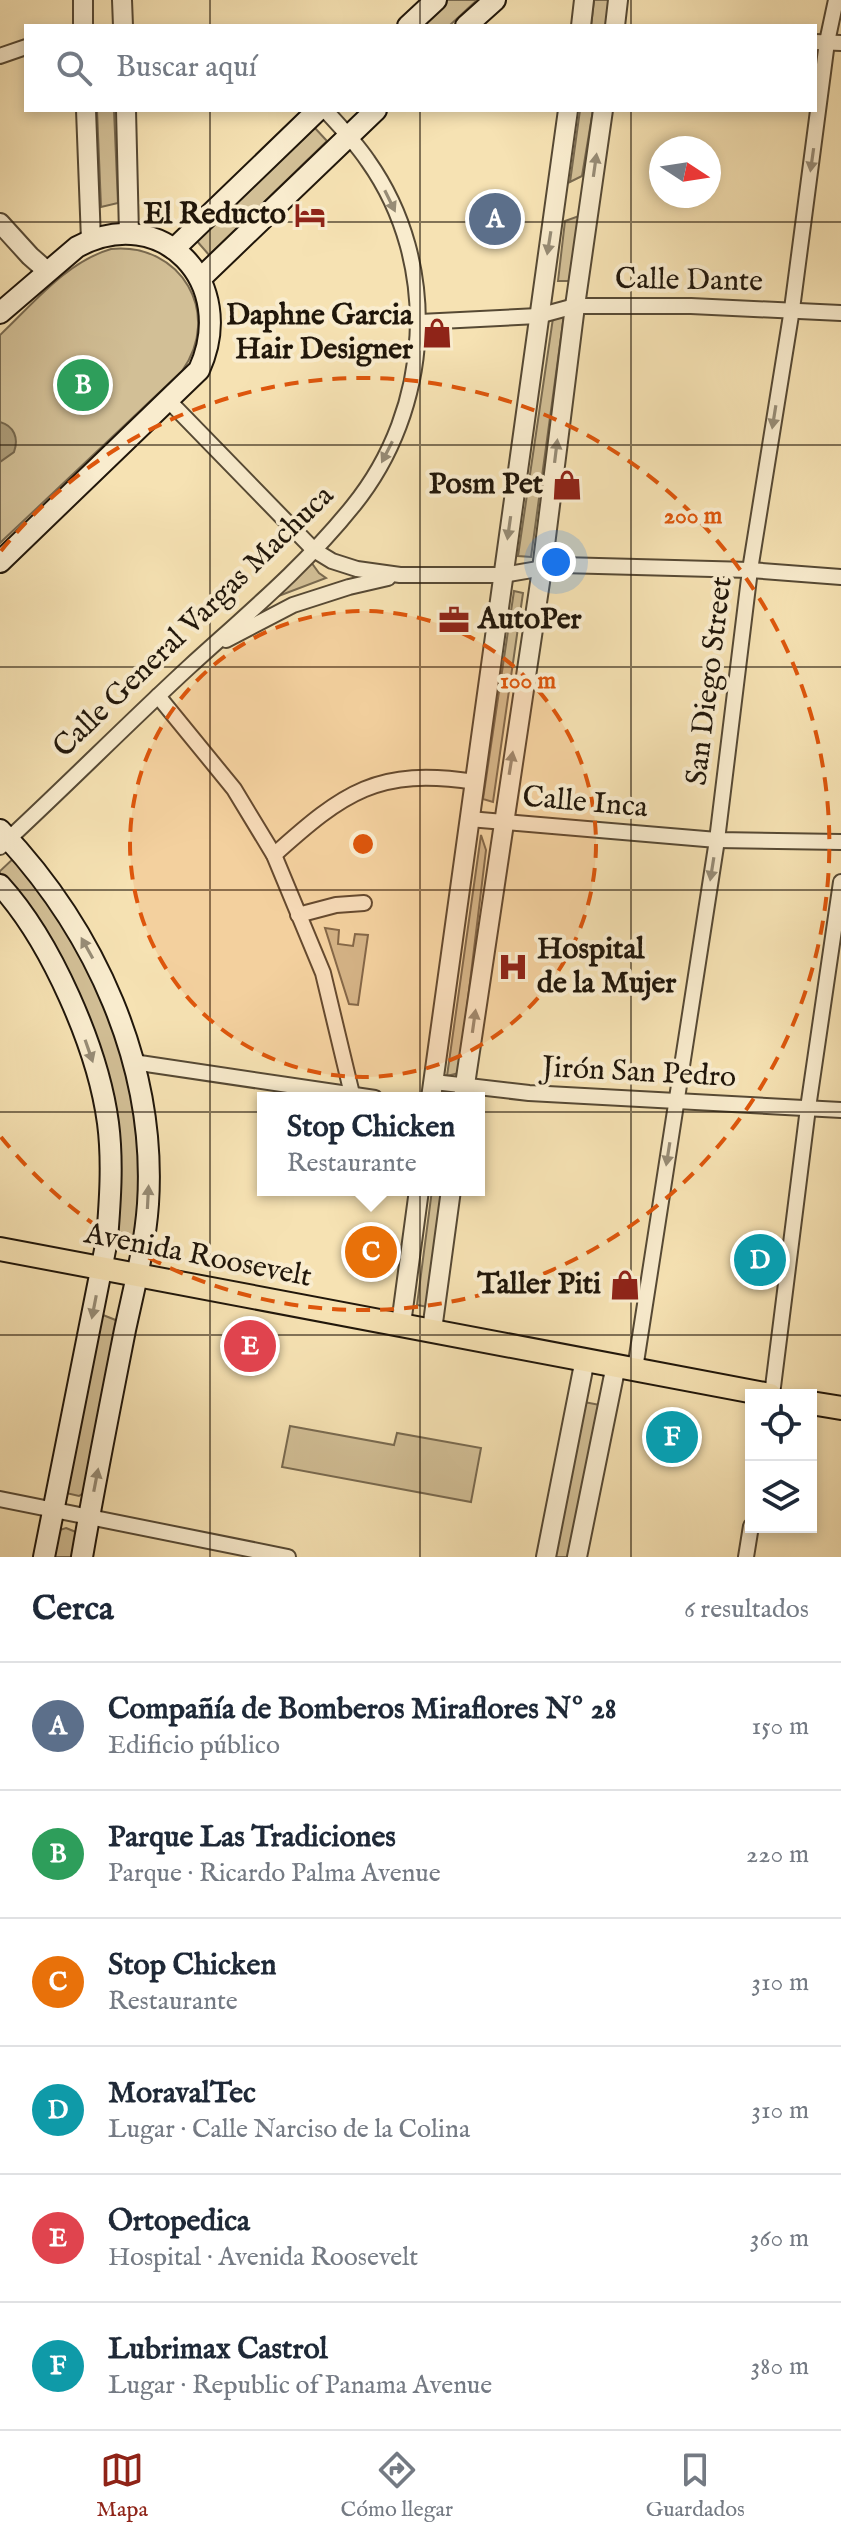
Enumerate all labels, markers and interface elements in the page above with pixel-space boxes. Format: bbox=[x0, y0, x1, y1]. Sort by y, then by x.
search box bbox=[24, 24, 817, 112]
icon: search bbox=[52, 46, 96, 90]
text: Buscar aquí bbox=[116, 49, 257, 87]
north arrow bbox=[649, 136, 721, 208]
one-way arrow bbox=[805, 148, 818, 173]
one-way arrow bbox=[589, 152, 602, 177]
pin: A bbox=[469, 189, 521, 249]
one-way arrow bbox=[383, 190, 397, 213]
place label: El Reducto bbox=[143, 196, 286, 234]
hotel icon: El Reducto bbox=[293, 198, 327, 232]
one-way arrow bbox=[542, 230, 555, 255]
street label: Calle Dante bbox=[615, 261, 763, 301]
place label: Daphne Garcia Hair Designer bbox=[226, 297, 414, 369]
shop icon: Daphne Garcia Hair Designer bbox=[420, 316, 454, 350]
pin: B bbox=[57, 355, 109, 415]
one-way arrow bbox=[768, 405, 780, 430]
one-way arrow bbox=[550, 438, 563, 463]
one-way arrow bbox=[381, 440, 394, 463]
place label: Posm Pet bbox=[429, 466, 544, 504]
shop icon: Posm Pet bbox=[550, 468, 584, 502]
street label: Calle General Vargas Machuca bbox=[45, 478, 343, 766]
text: 200 m bbox=[664, 501, 723, 532]
one-way arrow bbox=[502, 516, 515, 541]
your location bbox=[536, 542, 576, 582]
street label: San Diego Street bbox=[678, 574, 742, 788]
place label: AutoPer bbox=[477, 601, 583, 639]
office icon: AutoPer bbox=[437, 603, 471, 637]
text: 100 m bbox=[500, 666, 557, 697]
one-way arrow bbox=[506, 751, 518, 776]
street label: Calle Inca bbox=[521, 779, 649, 827]
centre of rings bbox=[349, 830, 377, 858]
one-way arrow bbox=[706, 857, 718, 882]
place label: Hospital de la Mujer bbox=[537, 931, 677, 1003]
one-way arrow bbox=[80, 937, 94, 959]
hospital icon: Hospital de la Mujer bbox=[496, 950, 530, 984]
one-way arrow bbox=[468, 1008, 481, 1033]
one-way arrow bbox=[83, 1040, 95, 1064]
street label: Jirón San Pedro bbox=[538, 1049, 737, 1097]
popup bbox=[257, 1092, 485, 1196]
text: Stop Chicken bbox=[287, 1109, 455, 1147]
one-way arrow bbox=[662, 1142, 674, 1167]
text: Restaurante bbox=[287, 1147, 417, 1180]
one-way arrow bbox=[141, 1184, 154, 1209]
street label: Avenida Roosevelt bbox=[80, 1215, 315, 1297]
pin: C bbox=[345, 1222, 397, 1282]
pin: D bbox=[734, 1230, 786, 1290]
place label: Taller Piti bbox=[476, 1266, 601, 1304]
shop icon: Taller Piti bbox=[608, 1268, 642, 1302]
one-way arrow bbox=[87, 1295, 100, 1320]
pin: E bbox=[224, 1316, 276, 1376]
map controls bbox=[745, 1389, 817, 1533]
button: locate bbox=[745, 1389, 817, 1461]
pin: F bbox=[646, 1407, 698, 1467]
button: layers bbox=[745, 1461, 817, 1533]
one-way arrow bbox=[90, 1468, 102, 1493]
text: Cerca bbox=[32, 1588, 114, 1631]
text: 6 resultados bbox=[684, 1593, 809, 1626]
text: Compañía de Bomberos Miraflores Nº 28 bbox=[108, 1691, 617, 1729]
text: A bbox=[49, 1710, 67, 1743]
text: 150 m bbox=[751, 1710, 809, 1743]
text: Edificio público bbox=[108, 1729, 280, 1762]
text: Parque Las Tradiciones bbox=[108, 1819, 396, 1857]
text: B bbox=[49, 1838, 67, 1871]
text: 220 m bbox=[746, 1838, 809, 1871]
text: Parque · Ricardo Palma Avenue bbox=[108, 1857, 441, 1890]
text: Stop Chicken bbox=[108, 1947, 276, 1985]
text: C bbox=[49, 1966, 67, 1999]
text: 310 m bbox=[751, 1966, 809, 1999]
text: Restaurante bbox=[108, 1985, 238, 2018]
text: MoravalTec bbox=[108, 2075, 256, 2113]
text: D bbox=[48, 2094, 68, 2127]
text: 310 m bbox=[751, 2094, 809, 2127]
text: Lugar · Calle Narciso de la Colina bbox=[108, 2113, 470, 2146]
text: Ortopedica bbox=[108, 2203, 250, 2241]
text: E bbox=[49, 2222, 67, 2255]
text: 360 m bbox=[750, 2222, 809, 2255]
text: Hospital · Avenida Roosevelt bbox=[108, 2241, 418, 2274]
text: Lubrimax Castrol bbox=[108, 2331, 328, 2369]
text: F bbox=[50, 2350, 66, 2383]
text: 380 m bbox=[751, 2350, 809, 2383]
text: Lugar · Republic of Panama Avenue bbox=[108, 2369, 492, 2402]
tab: Mapa bbox=[96, 2448, 148, 2524]
tab: Cómo llegar bbox=[340, 2448, 453, 2524]
tab: Guardados bbox=[646, 2448, 745, 2524]

